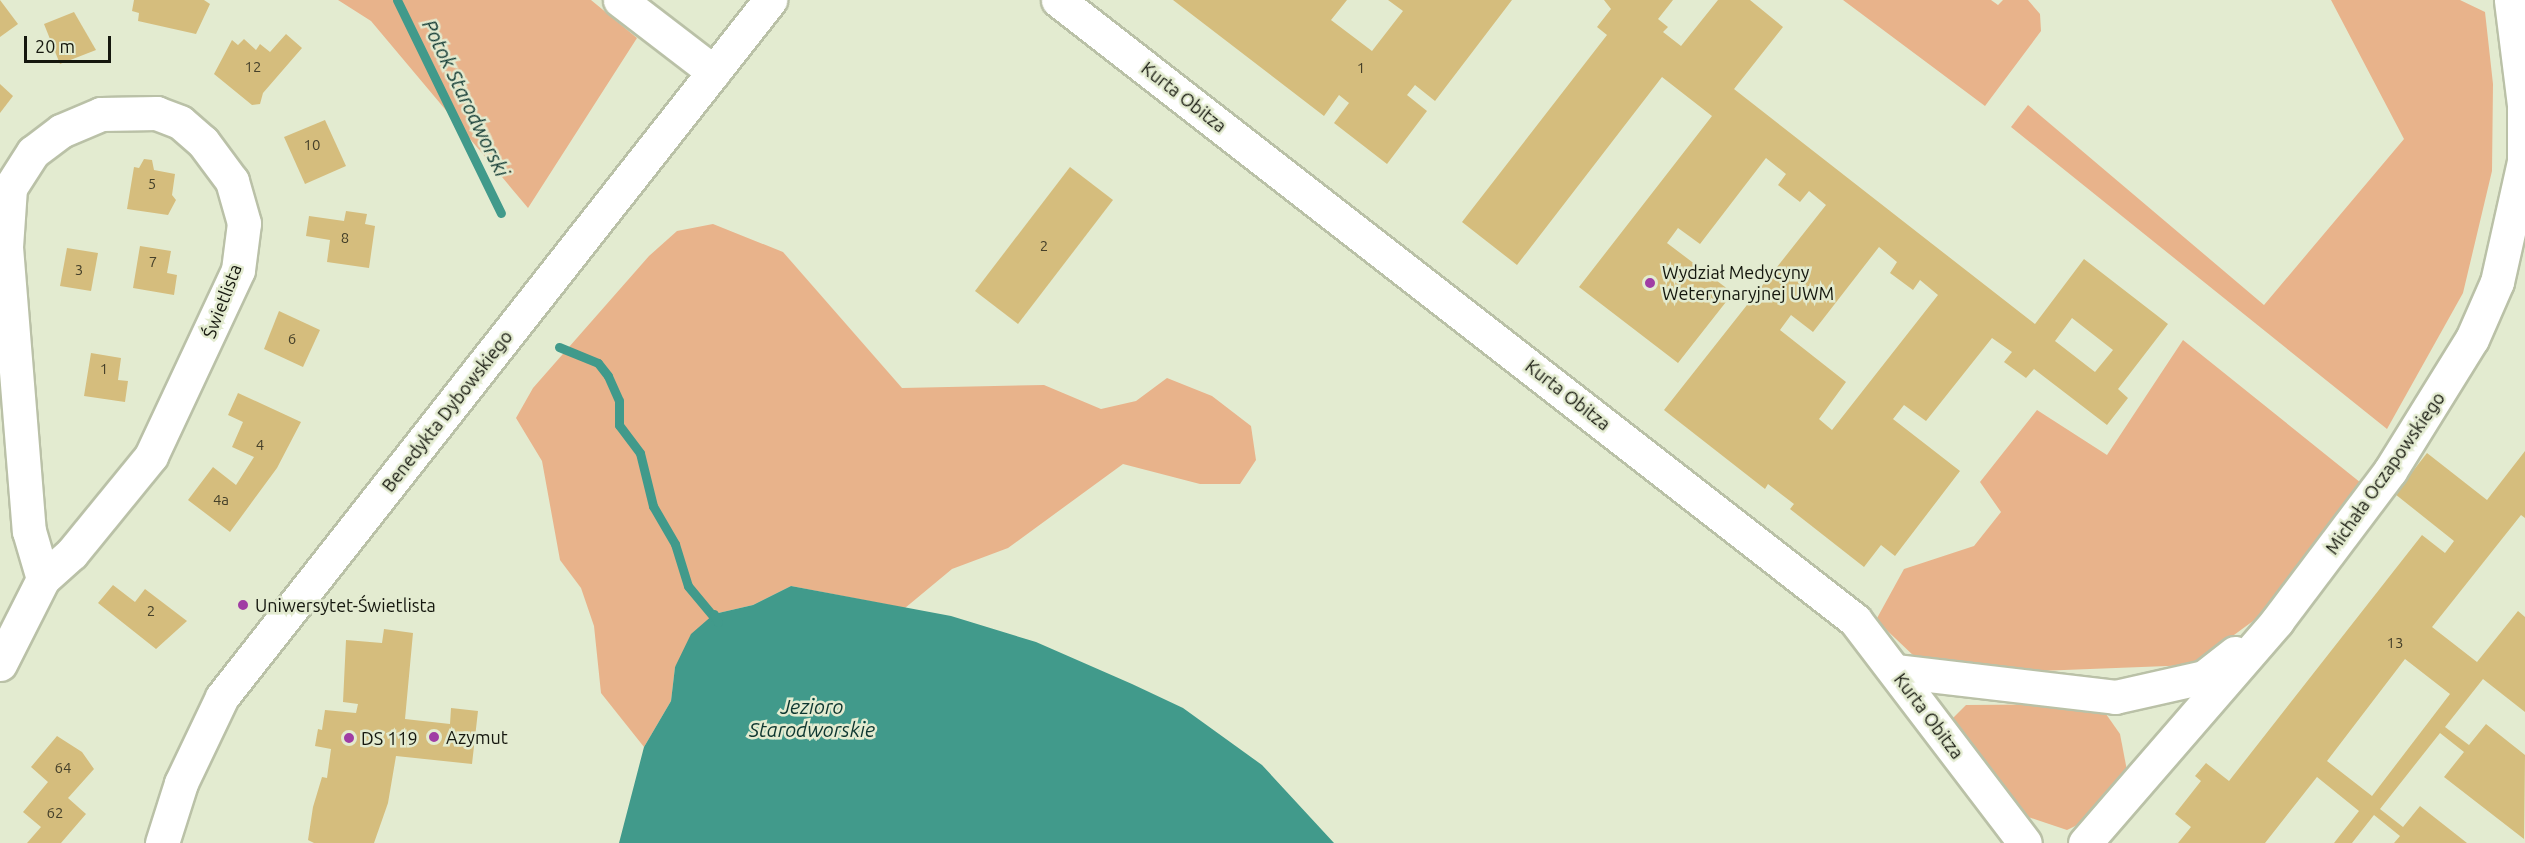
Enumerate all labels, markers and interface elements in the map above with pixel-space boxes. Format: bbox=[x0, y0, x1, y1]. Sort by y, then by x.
water label: Potok Starodworski bbox=[418, 15, 514, 181]
scale bar bbox=[27, 24, 114, 62]
text: 20 m bbox=[35, 36, 75, 56]
street label: Kurta Obitza bbox=[1137, 57, 1231, 137]
house number: 12 bbox=[245, 58, 261, 76]
house number: 1 bbox=[1357, 59, 1365, 77]
house number: 10 bbox=[304, 136, 320, 154]
house number: 5 bbox=[148, 175, 156, 193]
house number: 8 bbox=[341, 229, 349, 247]
house number: 2 bbox=[1040, 237, 1048, 255]
house number: 7 bbox=[149, 253, 157, 271]
house number: 3 bbox=[75, 261, 83, 279]
street label: Świetlista bbox=[198, 261, 246, 341]
place label: Wydział Medycyny Weterynaryjnej UWM bbox=[1662, 262, 1834, 304]
marker: Wydział Medycyny Weterynaryjnej UWM bbox=[1643, 276, 1657, 290]
street label: Benedykta Dybowskiego bbox=[377, 326, 517, 496]
house number: 6 bbox=[288, 330, 296, 348]
street label: Kurta Obitza bbox=[1521, 355, 1615, 435]
house number: 1 bbox=[100, 360, 108, 378]
street label: Michała Oczapowskiego bbox=[2321, 388, 2449, 558]
house number: 4 bbox=[256, 436, 264, 454]
house number: 4a bbox=[213, 491, 229, 509]
place label: Uniwersytet-Świetlista bbox=[255, 594, 436, 616]
marker: Uniwersytet-Świetlista bbox=[236, 598, 250, 612]
house number: 2 bbox=[147, 602, 155, 620]
house number: 13 bbox=[2387, 634, 2403, 652]
street label: Kurta Obitza bbox=[1890, 669, 1968, 763]
water label: Jezioro Starodworskie bbox=[749, 694, 875, 741]
place label: Azymut bbox=[446, 726, 508, 748]
place label: DS 119 bbox=[361, 727, 418, 749]
marker: Azymut bbox=[427, 730, 441, 744]
marker: DS 119 bbox=[342, 731, 356, 745]
house number: 64 bbox=[55, 759, 71, 777]
house number: 62 bbox=[47, 804, 63, 822]

